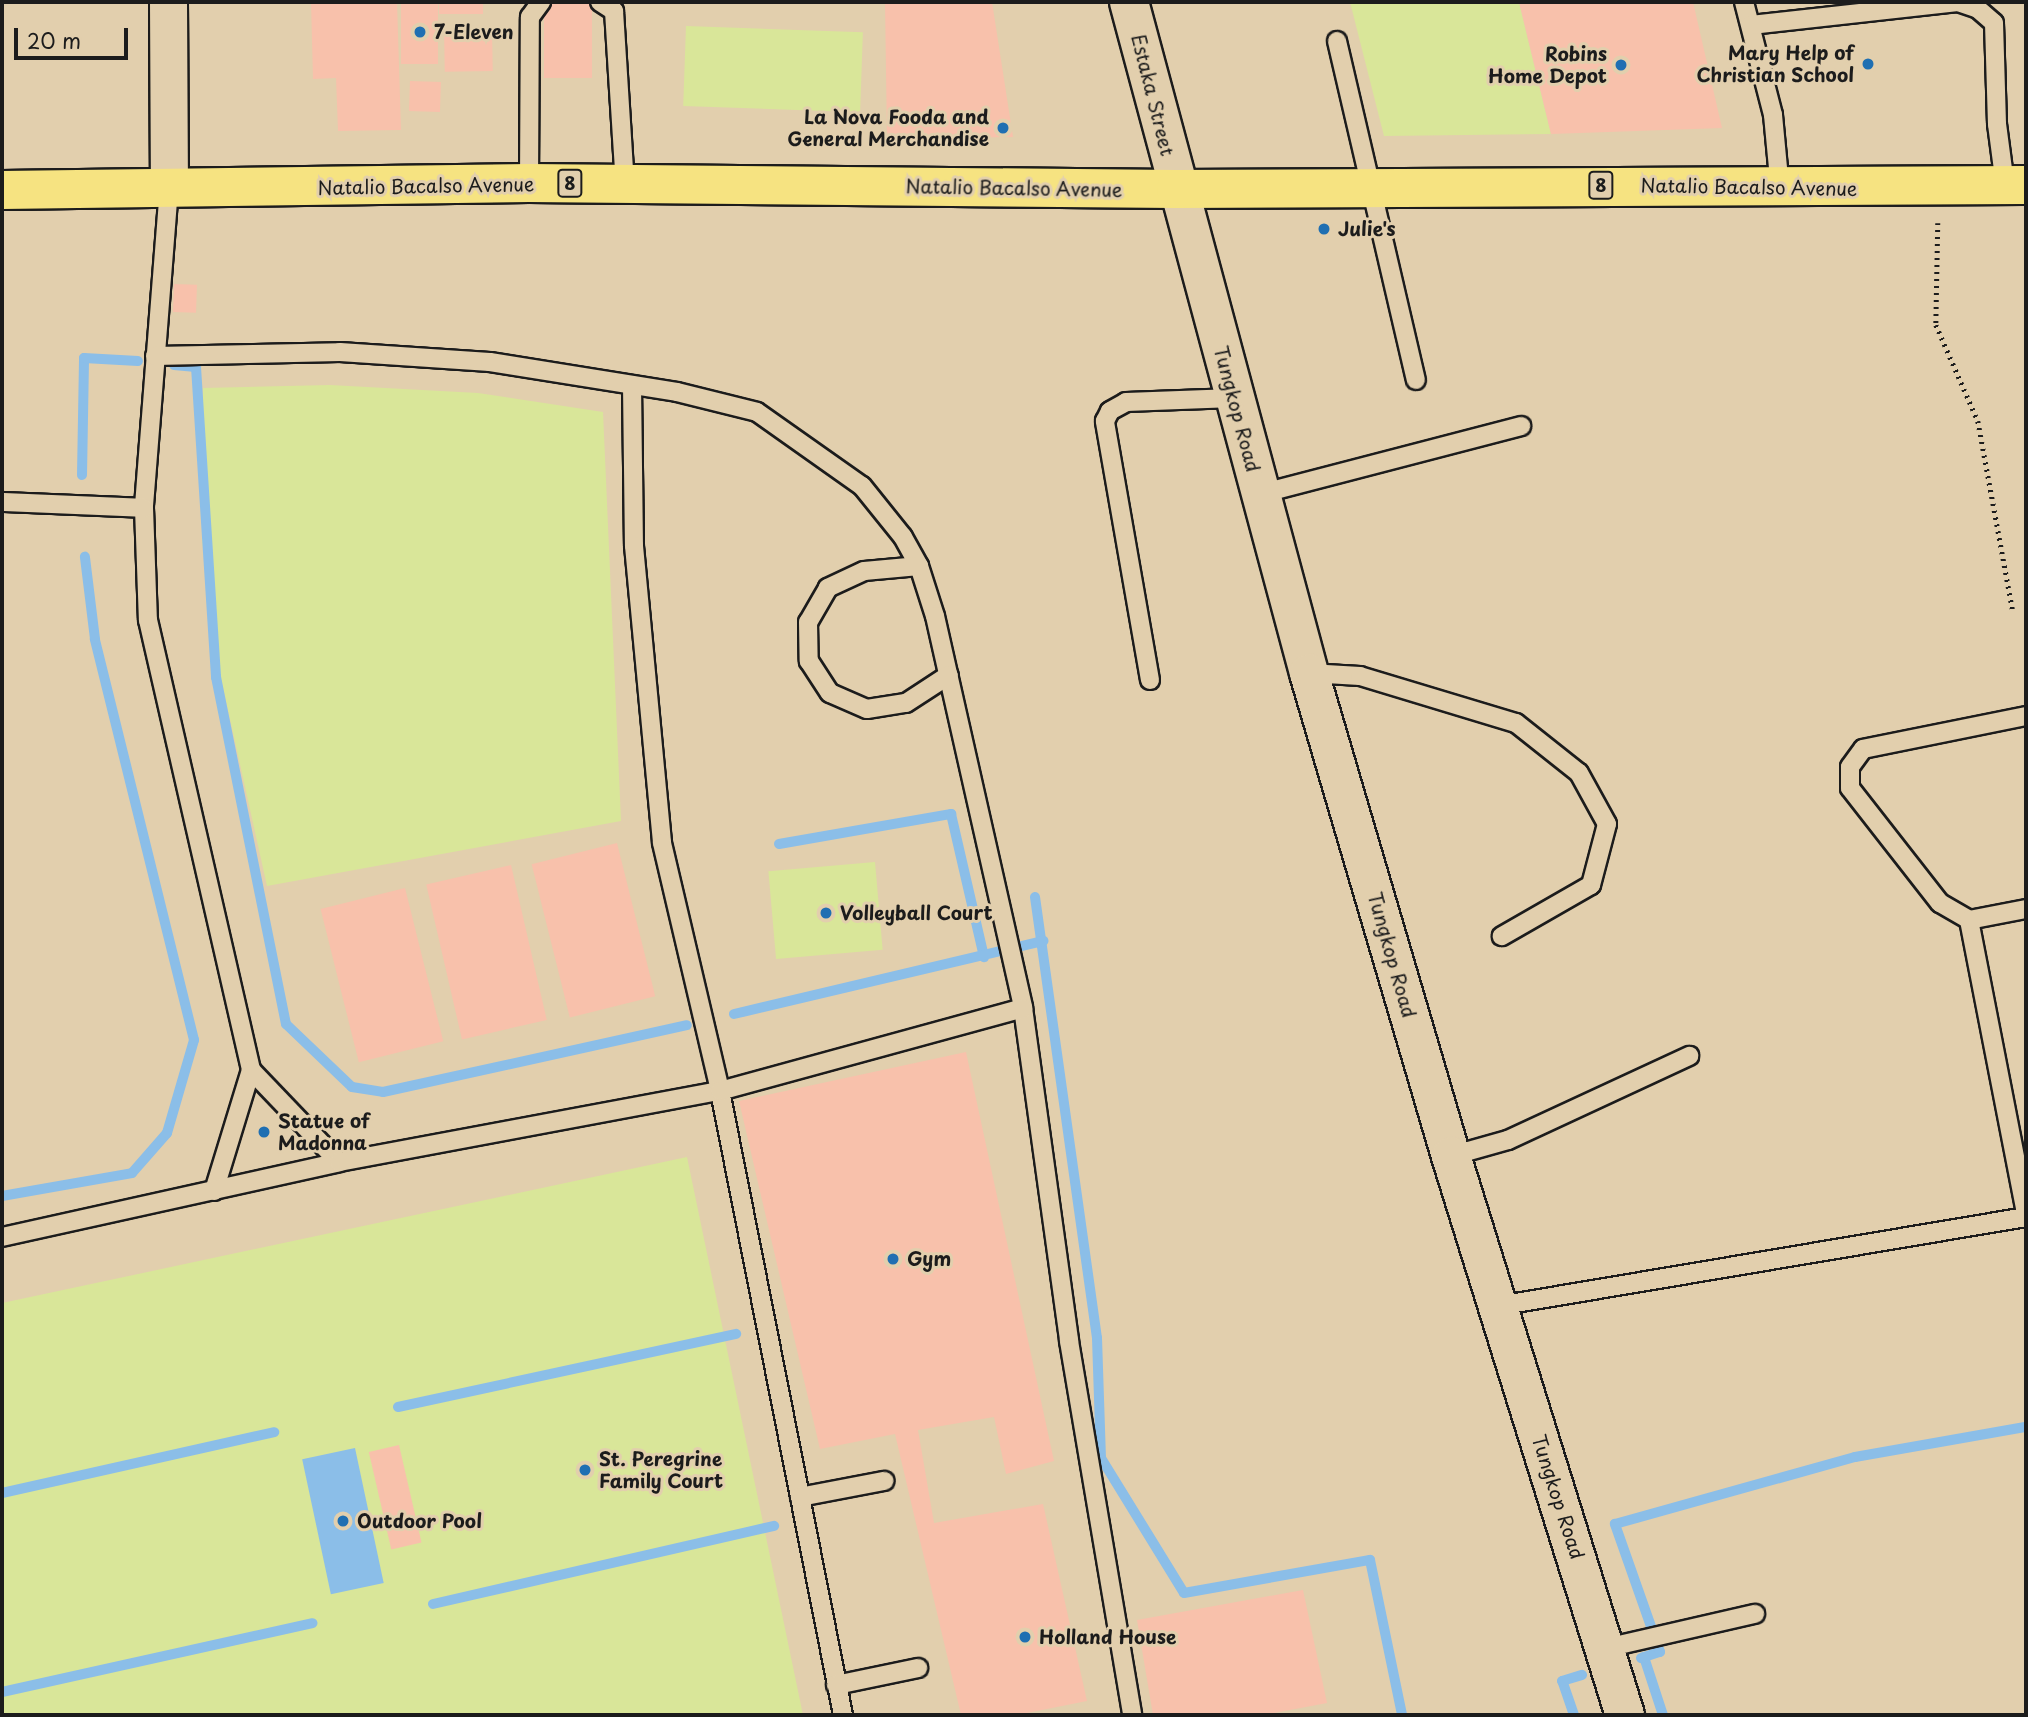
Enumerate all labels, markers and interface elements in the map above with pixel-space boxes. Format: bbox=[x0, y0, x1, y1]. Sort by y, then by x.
scale bar bbox=[18, 14, 131, 58]
place label: 7-Eleven bbox=[434, 21, 514, 43]
text: 20 m bbox=[27, 24, 81, 56]
marker: 7-Eleven bbox=[412, 24, 428, 40]
street label: Estaka Street bbox=[1127, 31, 1179, 159]
place label: Mary Help of Christian School bbox=[1696, 42, 1854, 86]
place label: Robins Home Depot bbox=[1488, 43, 1607, 87]
marker: Mary Help of Christian School bbox=[1860, 56, 1876, 72]
marker: Robins Home Depot bbox=[1613, 57, 1629, 73]
place label: La Nova Fooda and General Merchandise bbox=[787, 106, 989, 150]
marker: La Nova Fooda and General Merchandise bbox=[995, 120, 1011, 136]
road number: 8 bbox=[556, 168, 584, 198]
road number: 8 bbox=[1587, 170, 1615, 200]
street label: Natalio Bacalso Avenue bbox=[317, 173, 535, 199]
street label: Natalio Bacalso Avenue bbox=[1640, 174, 1858, 200]
street label: Natalio Bacalso Avenue bbox=[905, 175, 1123, 201]
place label: Julie's bbox=[1338, 218, 1396, 240]
marker: Julie's bbox=[1316, 221, 1332, 237]
street label: Tungkop Road bbox=[1209, 343, 1265, 475]
street label: Tungkop Road bbox=[1363, 889, 1421, 1021]
place label: Volleyball Court bbox=[840, 902, 993, 924]
marker: Volleyball Court bbox=[818, 905, 834, 921]
place label: Statue of Madonna bbox=[278, 1110, 370, 1154]
marker: Statue of Madonna bbox=[256, 1124, 272, 1140]
place label: Gym bbox=[907, 1248, 951, 1270]
marker: Gym bbox=[885, 1251, 901, 1267]
street label: Tungkop Road bbox=[1527, 1431, 1589, 1563]
place label: St. Peregrine Family Court bbox=[599, 1448, 725, 1492]
marker: St. Peregrine Family Court bbox=[577, 1462, 593, 1478]
place label: Outdoor Pool bbox=[357, 1510, 482, 1532]
marker: Outdoor Pool bbox=[335, 1513, 351, 1529]
place label: Holland House bbox=[1039, 1626, 1177, 1648]
marker: Holland House bbox=[1017, 1629, 1033, 1645]

